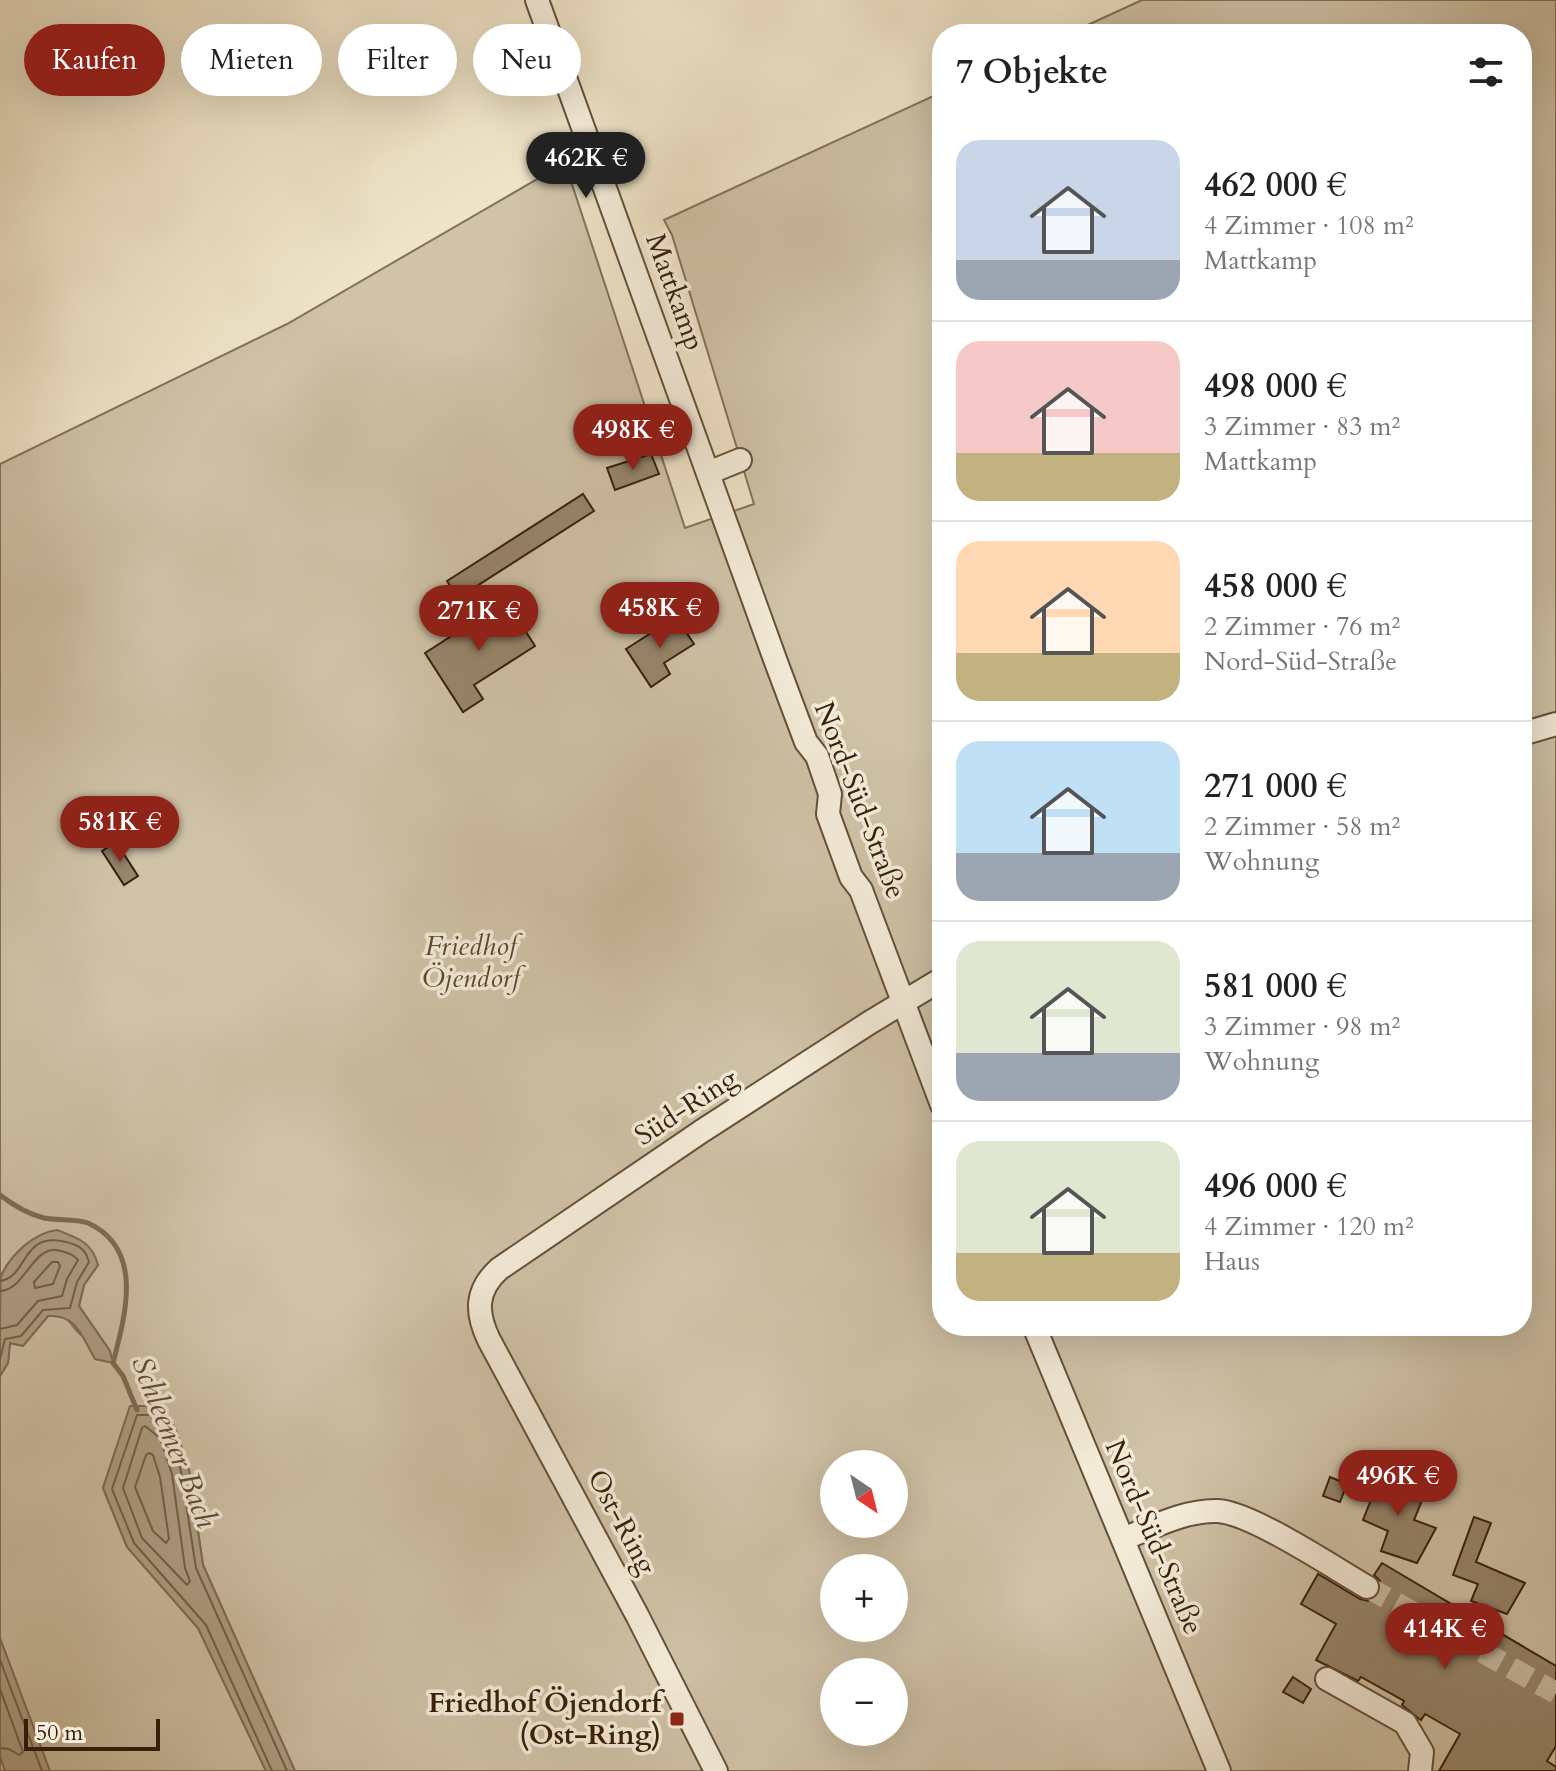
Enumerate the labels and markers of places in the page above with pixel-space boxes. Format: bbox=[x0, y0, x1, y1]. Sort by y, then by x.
pin: 462K € bbox=[521, 132, 651, 200]
pin: 498K € bbox=[568, 404, 698, 472]
pin: 458K € bbox=[595, 582, 725, 650]
pin: 271K € bbox=[414, 585, 544, 653]
pin: 581K € bbox=[55, 796, 185, 864]
pin: 496K € bbox=[1333, 1450, 1463, 1518]
pin: 414K € bbox=[1380, 1603, 1510, 1671]
place label: Friedhof Öjendorf (Ost-Ring) bbox=[428, 1684, 665, 1754]
marker: Friedhof Öjendorf (Ost-Ring) bbox=[668, 1710, 686, 1728]

